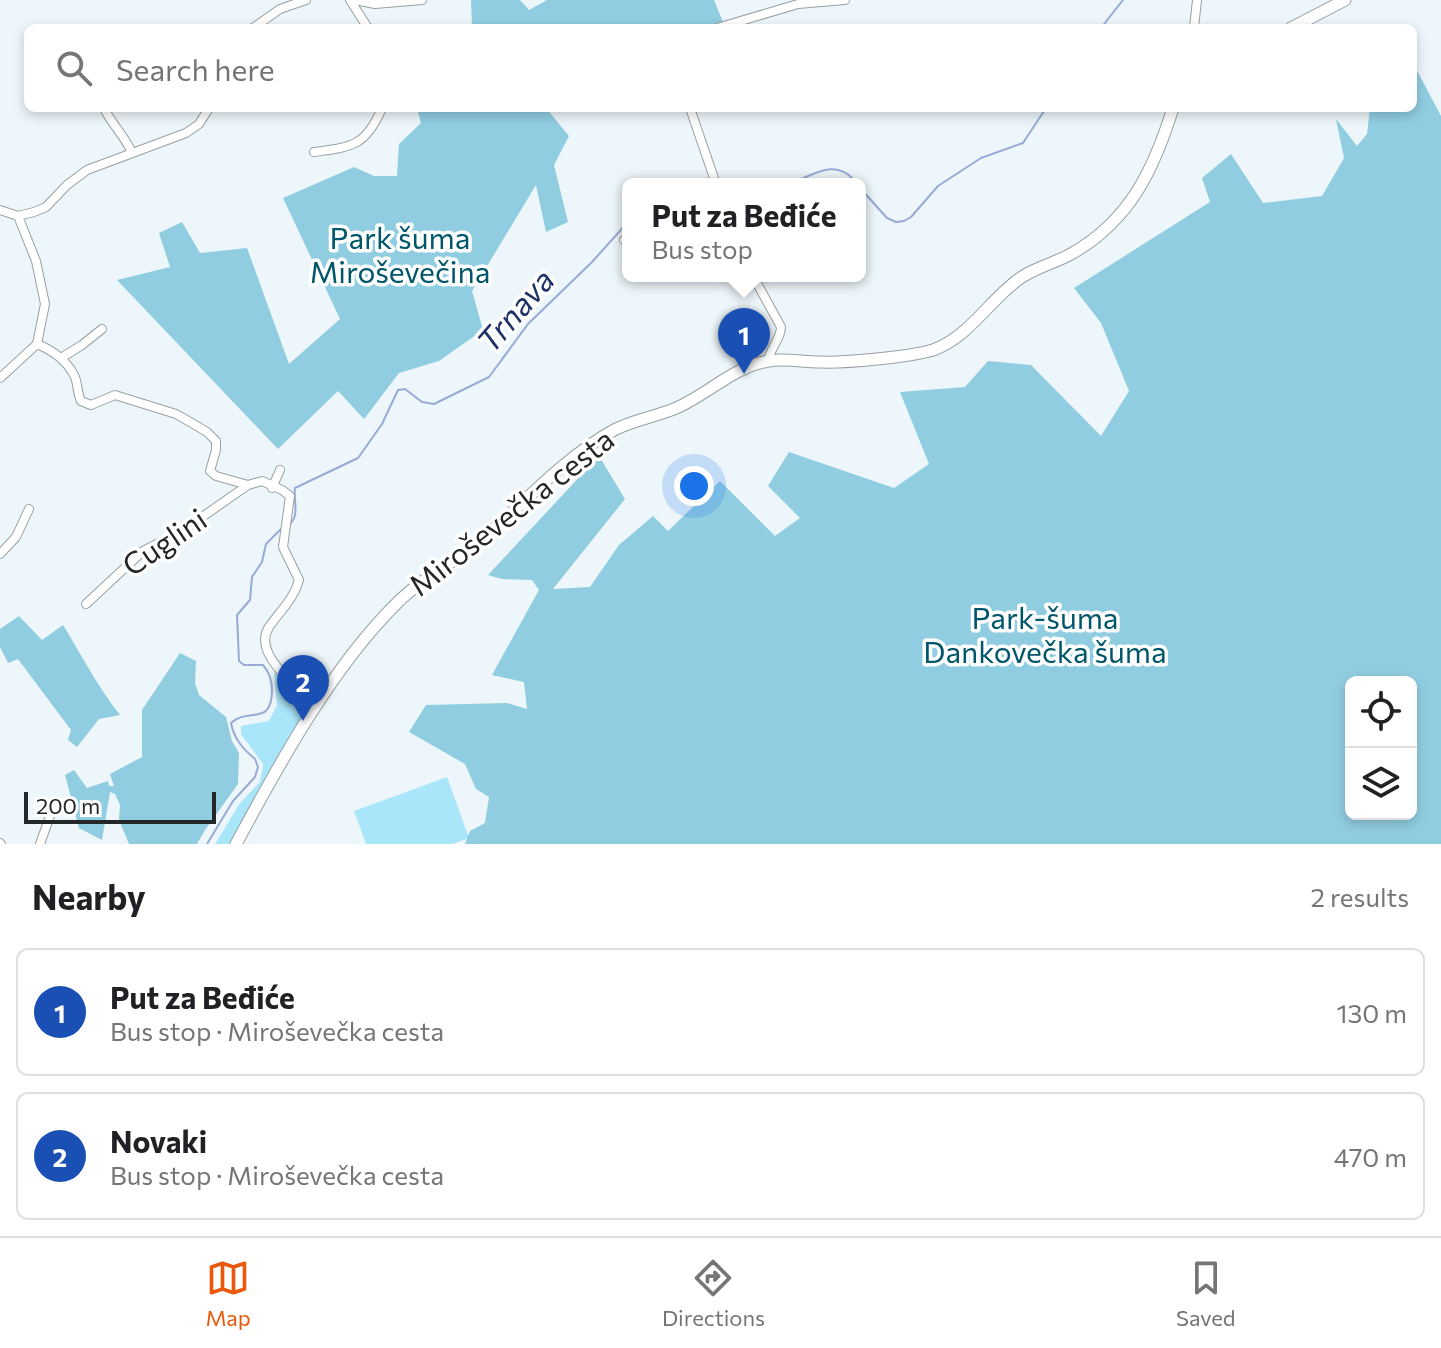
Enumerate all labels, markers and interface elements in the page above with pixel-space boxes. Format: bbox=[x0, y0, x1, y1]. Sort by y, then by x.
search box bbox=[24, 24, 1417, 112]
icon: search bbox=[52, 46, 96, 90]
text: Search here bbox=[116, 50, 275, 87]
popup bbox=[622, 178, 866, 282]
text: Put za Beđiće bbox=[652, 196, 836, 233]
park label: Park šuma Miroševečina bbox=[310, 218, 490, 289]
text: Bus stop bbox=[652, 233, 753, 264]
water label: Trnava bbox=[467, 260, 562, 360]
pin: 1 bbox=[718, 308, 770, 374]
street label: Miroševečka cesta bbox=[401, 419, 620, 603]
your location bbox=[674, 466, 714, 506]
street label: Cuglini bbox=[114, 499, 213, 582]
park label: Park-šuma Dankovečka šuma bbox=[923, 598, 1167, 669]
pin: 2 bbox=[277, 655, 329, 721]
map controls bbox=[1345, 676, 1417, 820]
button: locate bbox=[1345, 676, 1417, 748]
button: layers bbox=[1345, 748, 1417, 820]
scale bar bbox=[24, 788, 216, 824]
text: 200 m bbox=[36, 792, 100, 819]
text: Nearby bbox=[32, 875, 146, 917]
text: 2 results bbox=[1311, 881, 1409, 912]
text: Put za Beđiće bbox=[110, 978, 295, 1015]
text: 1 bbox=[54, 997, 66, 1028]
text: 130 m bbox=[1336, 997, 1407, 1028]
text: Bus stop · Miroševečka cesta bbox=[110, 1015, 444, 1046]
text: Novaki bbox=[110, 1122, 207, 1159]
text: 2 bbox=[53, 1141, 67, 1172]
text: 470 m bbox=[1334, 1141, 1407, 1172]
text: Bus stop · Miroševečka cesta bbox=[110, 1159, 444, 1190]
tab: Map bbox=[206, 1256, 251, 1331]
tab: Directions bbox=[662, 1256, 765, 1331]
tab: Saved bbox=[1176, 1256, 1235, 1331]

